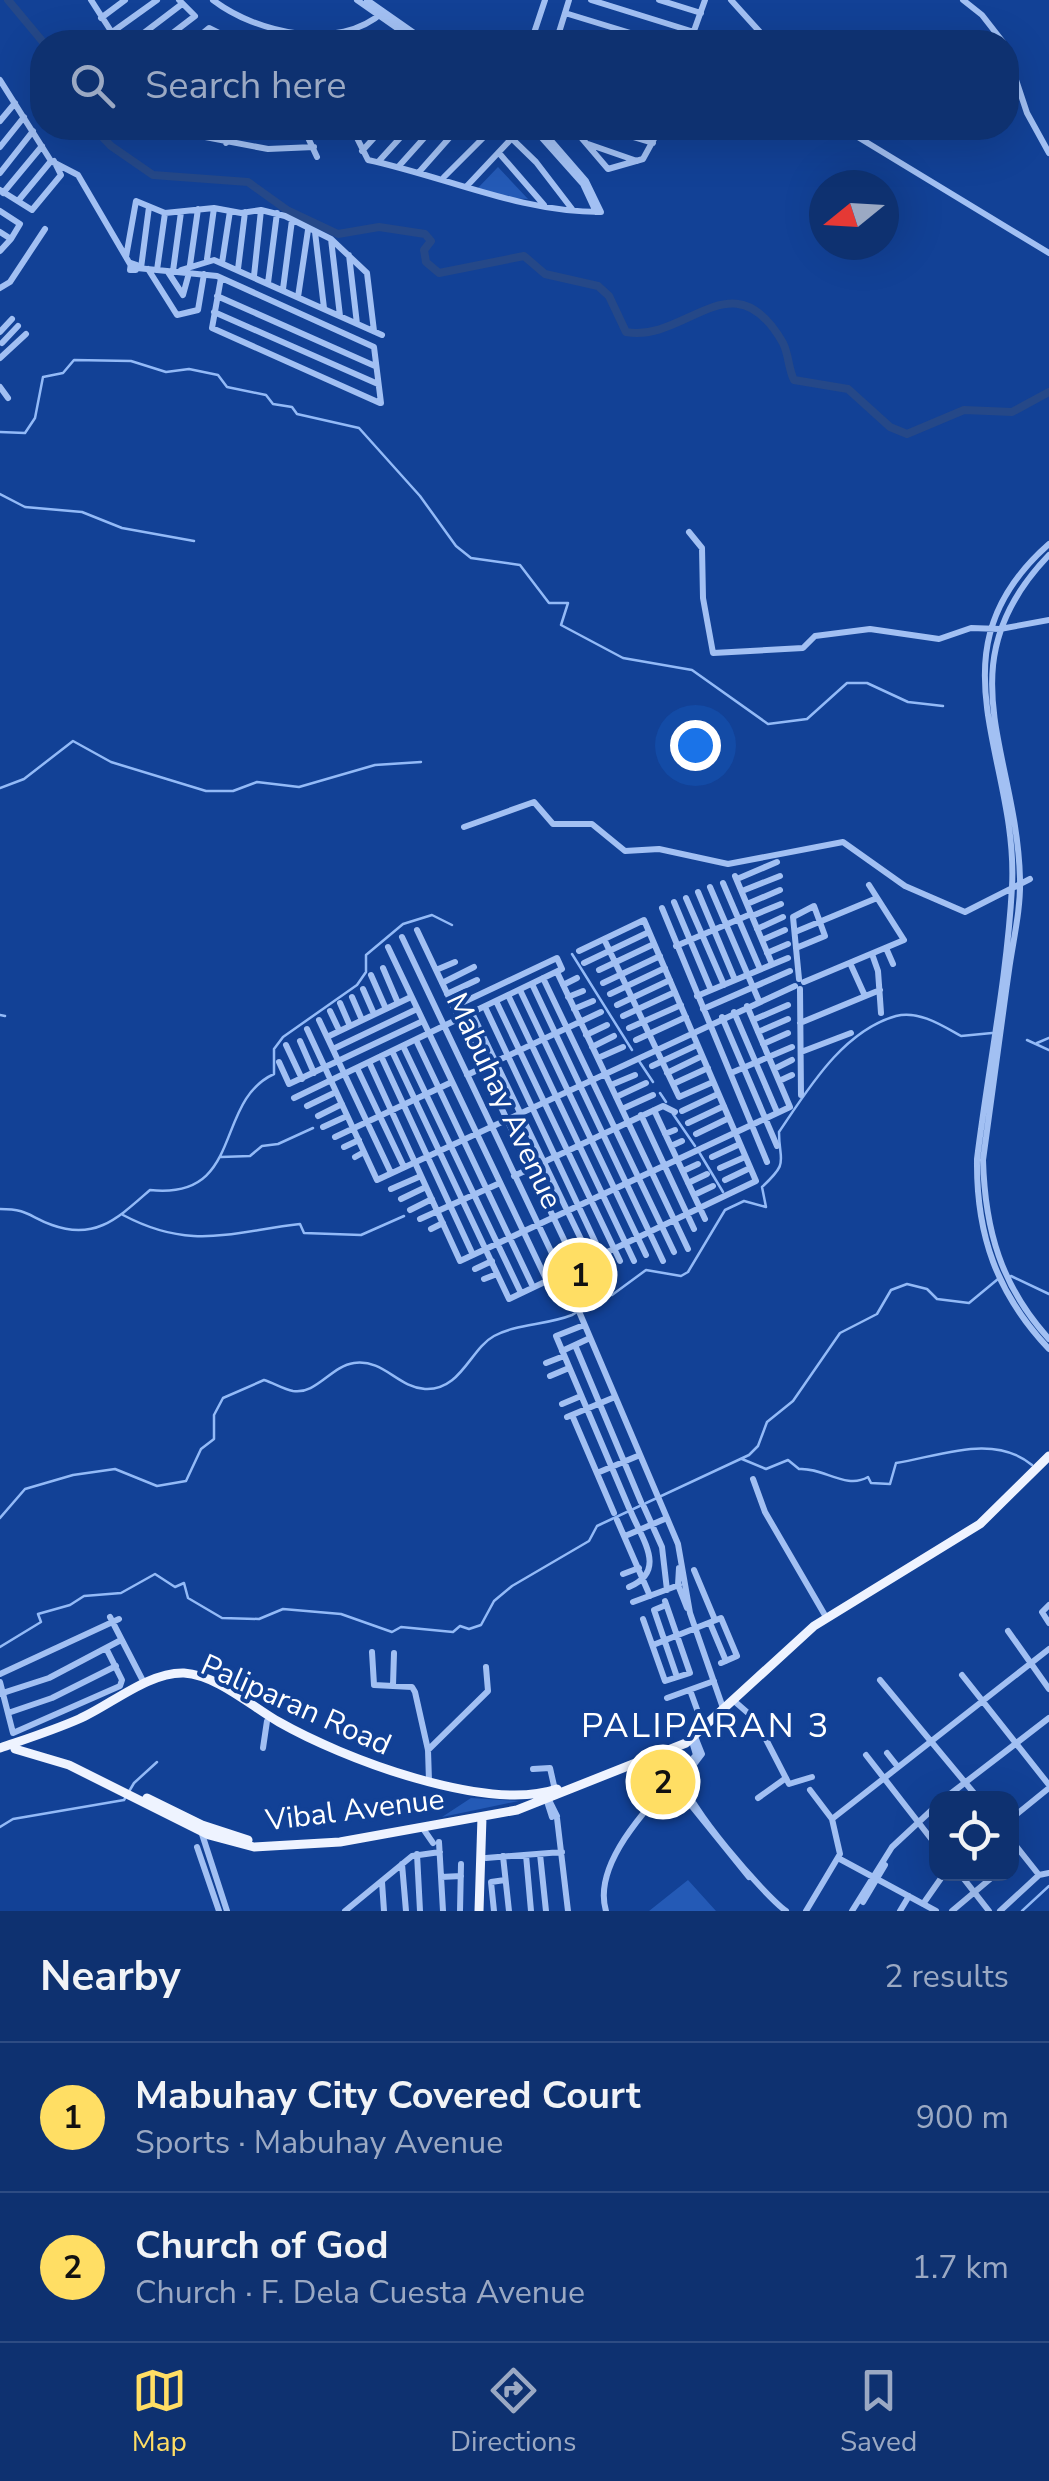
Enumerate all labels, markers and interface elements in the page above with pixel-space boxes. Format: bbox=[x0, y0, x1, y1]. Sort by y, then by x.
search box bbox=[30, 30, 1019, 140]
icon: search bbox=[65, 58, 120, 113]
text: Search here bbox=[145, 60, 346, 111]
north arrow bbox=[809, 170, 899, 260]
your location bbox=[670, 720, 721, 771]
street label: Mabuhay Avenue bbox=[436, 986, 572, 1216]
pin: 1 bbox=[548, 1238, 612, 1312]
street label: Paliparan Road bbox=[194, 1645, 398, 1765]
district label: PALIPARAN 3 bbox=[581, 1702, 831, 1749]
pin: 2 bbox=[630, 1744, 696, 1820]
street label: Vibal Avenue bbox=[262, 1779, 447, 1841]
map controls bbox=[929, 1791, 1019, 1881]
button: locate bbox=[929, 1791, 1019, 1881]
text: Nearby bbox=[40, 1948, 181, 2005]
text: 2 results bbox=[884, 1955, 1009, 1998]
text: Mabuhay City Covered Court bbox=[135, 2070, 641, 2121]
text: 1 bbox=[63, 2096, 82, 2139]
text: 900 m bbox=[916, 2096, 1009, 2139]
text: Sports · Mabuhay Avenue bbox=[135, 2121, 503, 2164]
text: Church of God bbox=[135, 2220, 389, 2271]
text: 2 bbox=[63, 2246, 82, 2289]
text: 1.7 km bbox=[912, 2246, 1009, 2289]
text: Church · F. Dela Cuesta Avenue bbox=[135, 2271, 585, 2314]
tab: Map bbox=[132, 2363, 187, 2461]
tab: Directions bbox=[450, 2363, 576, 2461]
tab: Saved bbox=[840, 2363, 917, 2461]

